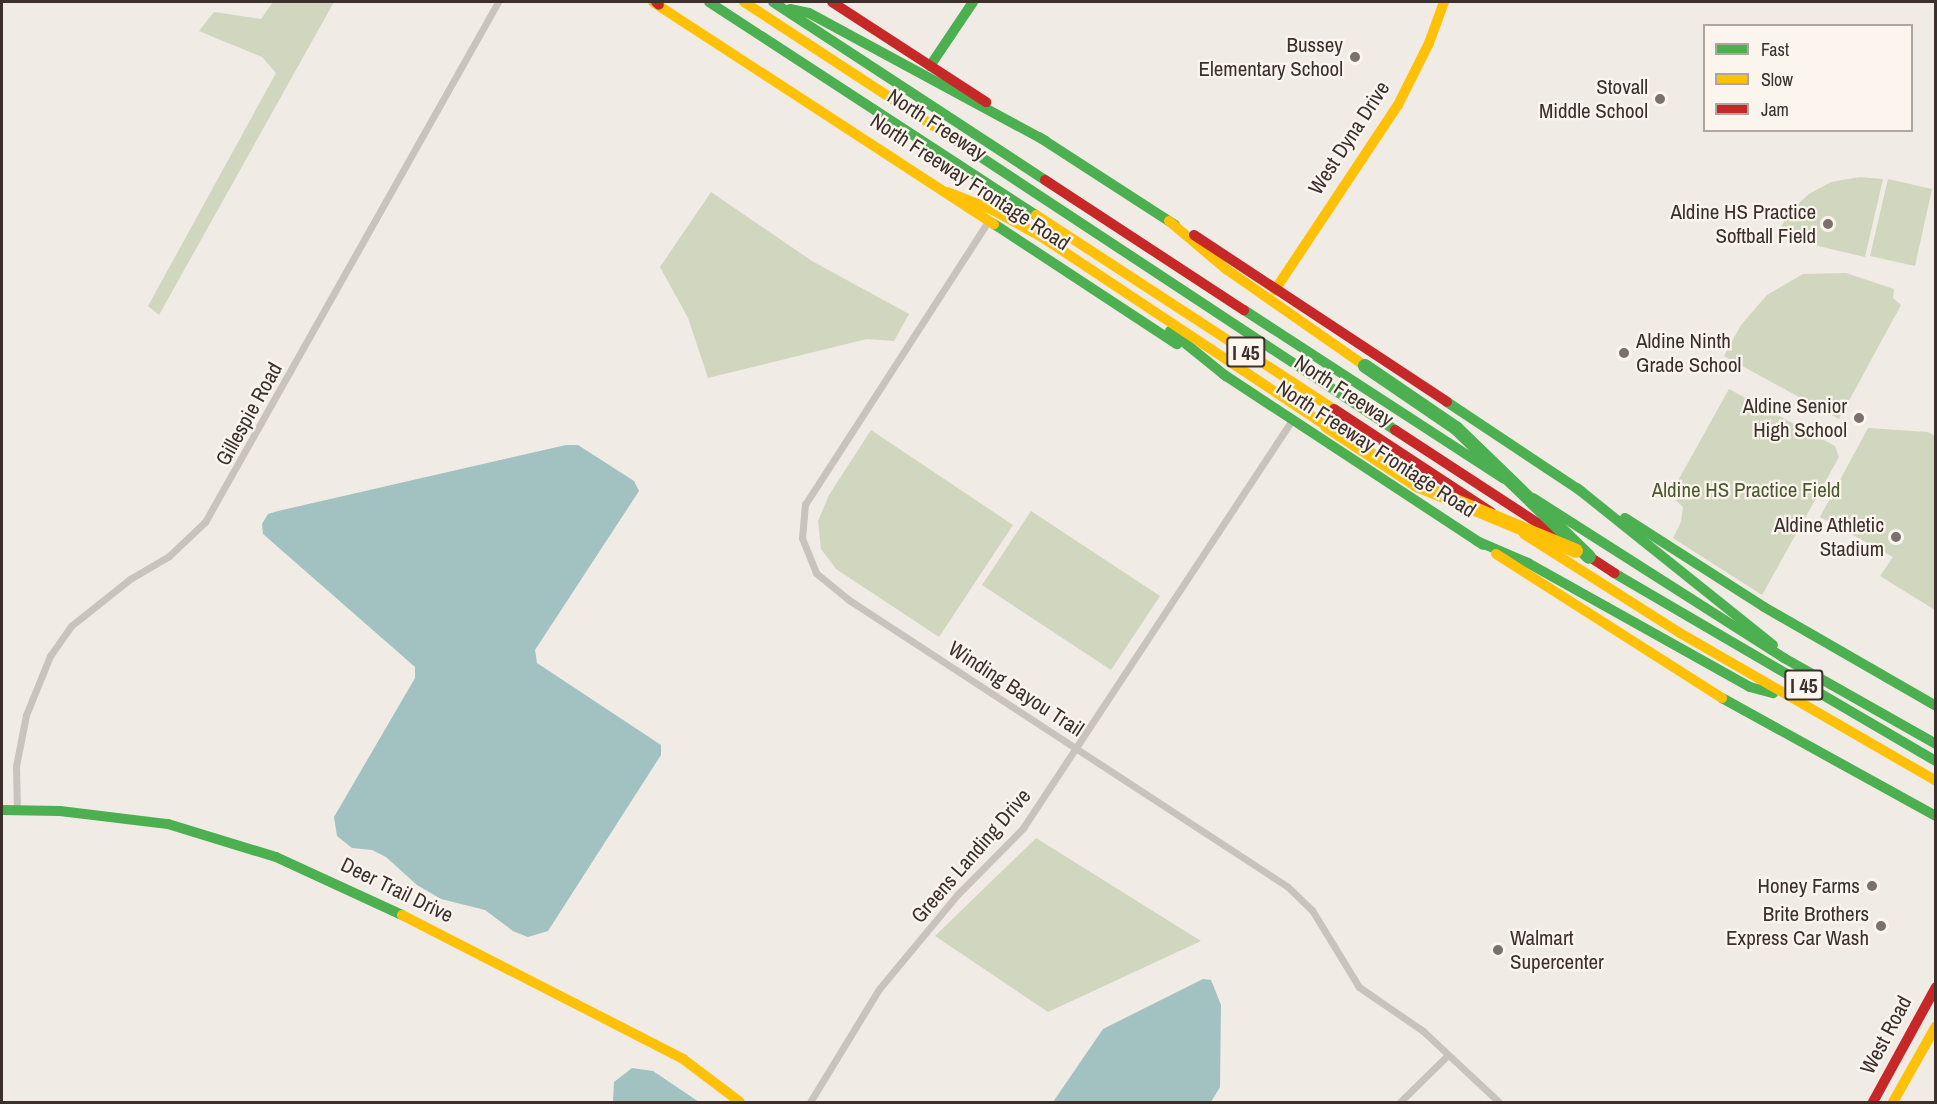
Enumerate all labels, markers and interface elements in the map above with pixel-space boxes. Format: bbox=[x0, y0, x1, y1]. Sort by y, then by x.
legend bbox=[1703, 24, 1913, 132]
place label: Bussey Elementary School bbox=[1198, 32, 1343, 82]
text: Fast bbox=[1761, 37, 1789, 62]
marker: Bussey Elementary School bbox=[1348, 50, 1362, 64]
text: Slow bbox=[1761, 67, 1793, 92]
place label: Stovall Middle School bbox=[1539, 74, 1648, 124]
street label: West Dyna Drive bbox=[1303, 77, 1395, 199]
street label: North Freeway bbox=[883, 84, 991, 166]
marker: Stovall Middle School bbox=[1653, 92, 1667, 106]
text: Jam bbox=[1761, 97, 1789, 122]
street label: North Freeway Frontage Road bbox=[866, 108, 1074, 256]
place label: Aldine HS Practice Softball Field bbox=[1671, 199, 1816, 249]
marker: Aldine HS Practice Softball Field bbox=[1821, 217, 1835, 231]
place label: Aldine Ninth Grade School bbox=[1636, 328, 1741, 378]
road number: I 45 bbox=[1225, 335, 1267, 369]
marker: Aldine Ninth Grade School bbox=[1617, 346, 1631, 360]
street label: North Freeway bbox=[1290, 350, 1398, 432]
street label: Gillespie Road bbox=[210, 358, 288, 470]
street label: North Freeway Frontage Road bbox=[1272, 375, 1480, 523]
place label: Aldine Senior High School bbox=[1743, 393, 1847, 443]
marker: Aldine Senior High School bbox=[1852, 411, 1866, 425]
park label: Aldine HS Practice Field bbox=[1652, 477, 1840, 503]
place label: Aldine Athletic Stadium bbox=[1773, 512, 1884, 562]
marker: Aldine Athletic Stadium bbox=[1889, 530, 1903, 544]
street label: Winding Bayou Trail bbox=[944, 636, 1088, 742]
road number: I 45 bbox=[1783, 668, 1825, 702]
street label: Greens Landing Drive bbox=[906, 784, 1036, 928]
street label: Deer Trail Drive bbox=[337, 852, 457, 928]
place label: Honey Farms bbox=[1757, 873, 1860, 899]
marker: Honey Farms bbox=[1865, 879, 1879, 893]
place label: Brite Brothers Express Car Wash bbox=[1726, 901, 1869, 951]
marker: Brite Brothers Express Car Wash bbox=[1874, 919, 1888, 933]
place label: Walmart Supercenter bbox=[1510, 925, 1604, 975]
marker: Walmart Supercenter bbox=[1491, 943, 1505, 957]
street label: West Road bbox=[1855, 992, 1917, 1078]

